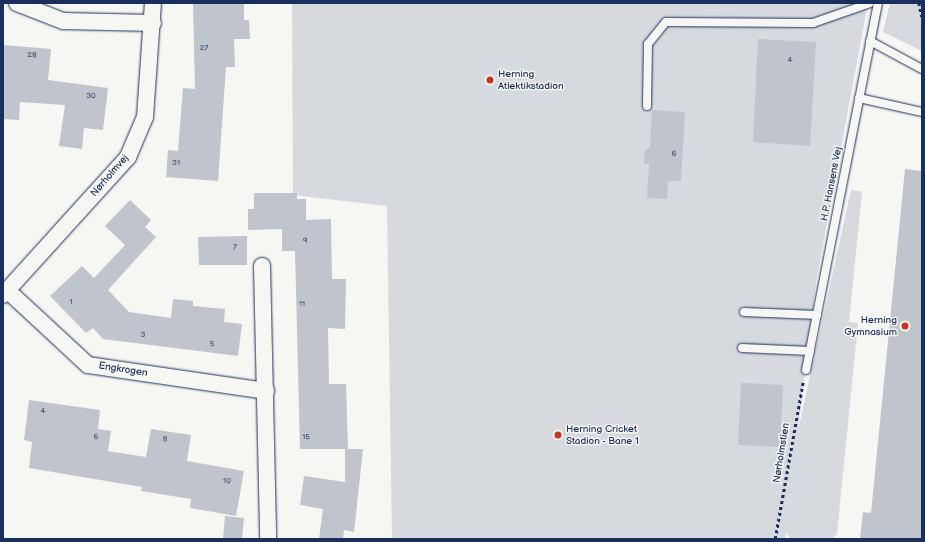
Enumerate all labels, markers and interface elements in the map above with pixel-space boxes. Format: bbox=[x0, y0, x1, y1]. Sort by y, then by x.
house number: 27 bbox=[200, 43, 208, 53]
house number: 28 bbox=[27, 50, 37, 60]
house number: 4 bbox=[788, 55, 792, 65]
place label: Herning Atlektikstadion bbox=[498, 68, 564, 92]
marker: Herning Atlektikstadion bbox=[485, 75, 495, 85]
house number: 30 bbox=[86, 91, 96, 101]
street label: H.P. Hansens Vej bbox=[819, 146, 845, 222]
house number: 6 bbox=[672, 149, 676, 159]
street label: Nørholmvej bbox=[89, 153, 131, 199]
house number: 31 bbox=[172, 158, 180, 168]
house number: 9 bbox=[303, 236, 307, 246]
house number: 7 bbox=[233, 242, 237, 252]
house number: 1 bbox=[69, 297, 73, 307]
house number: 11 bbox=[299, 299, 305, 309]
place label: Herning Gymnasium bbox=[844, 314, 897, 338]
marker: Herning Gymnasium bbox=[900, 321, 910, 331]
house number: 3 bbox=[141, 330, 145, 340]
house number: 5 bbox=[210, 339, 214, 349]
street label: Engkrogen bbox=[98, 360, 148, 380]
house number: 4 bbox=[41, 406, 45, 416]
street label: Nørholmstien bbox=[771, 422, 793, 484]
place label: Herning Cricket Stadion - Bane 1 bbox=[566, 423, 640, 446]
marker: Herning Cricket Stadion - Bane 1 bbox=[553, 430, 563, 440]
house number: 6 bbox=[94, 432, 98, 442]
house number: 15 bbox=[302, 432, 310, 442]
house number: 8 bbox=[163, 434, 167, 444]
house number: 10 bbox=[223, 476, 231, 486]

